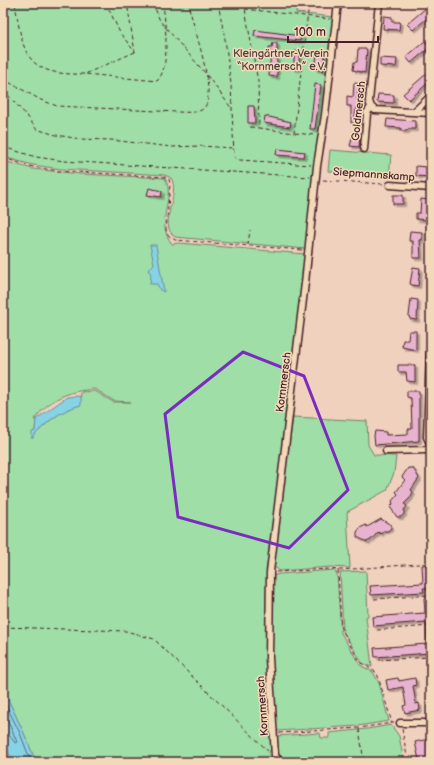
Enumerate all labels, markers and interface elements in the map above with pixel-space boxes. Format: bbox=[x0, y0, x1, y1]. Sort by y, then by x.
scale bar bbox=[288, 18, 378, 44]
text: 100 m bbox=[294, 25, 326, 40]
park label: Kleingärtner-Verein “Kornmersch” e.V. bbox=[233, 47, 329, 73]
street label: Goldmersch bbox=[349, 80, 368, 142]
street label: Siepmannskamp bbox=[333, 165, 415, 184]
street label: Kornmersch bbox=[273, 351, 294, 413]
street label: Kornmersch bbox=[254, 675, 271, 737]

